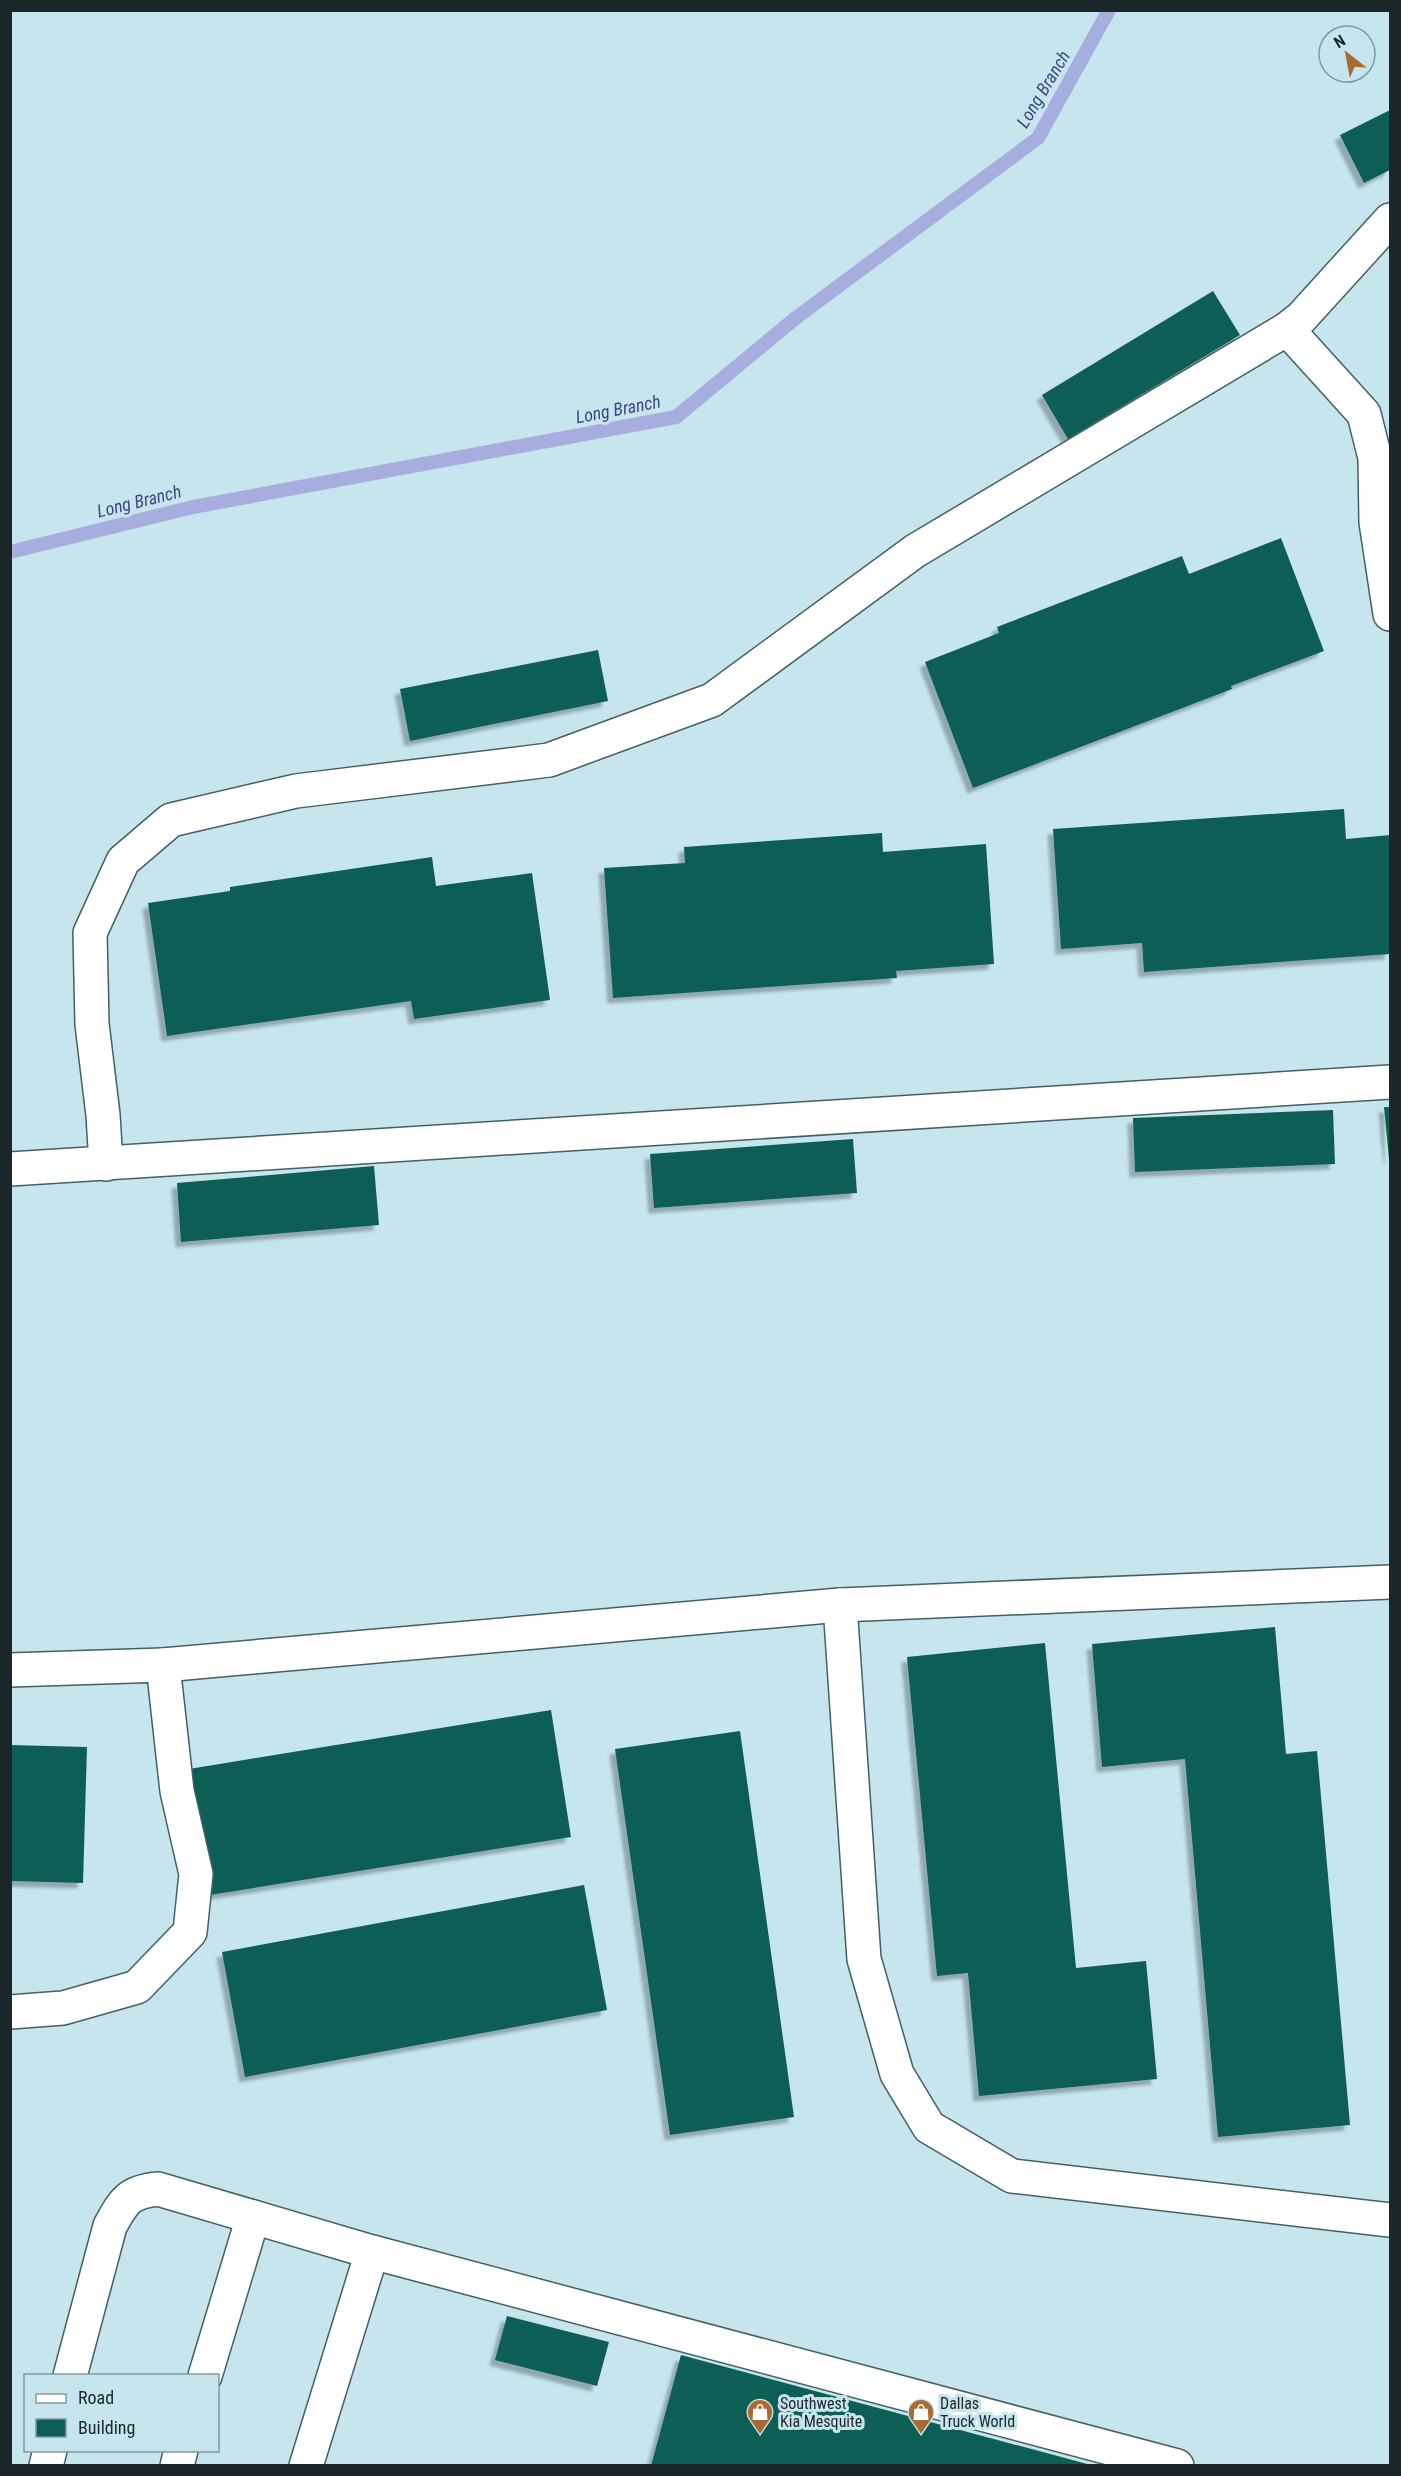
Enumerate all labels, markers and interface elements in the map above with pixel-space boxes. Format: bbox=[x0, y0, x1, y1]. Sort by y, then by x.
north arrow bbox=[1317, 24, 1377, 84]
text: N bbox=[1330, 31, 1349, 52]
water label: Long Branch bbox=[1012, 47, 1074, 131]
water label: Long Branch bbox=[574, 390, 662, 428]
water label: Long Branch bbox=[95, 480, 183, 522]
legend bbox=[24, 2374, 219, 2452]
text: Road bbox=[78, 2387, 114, 2408]
place label: Southwest Kia Mesquite bbox=[780, 2394, 862, 2431]
place label: Dallas Truck World bbox=[940, 2394, 1015, 2431]
shop icon: Southwest Kia Mesquite bbox=[745, 2397, 775, 2435]
shop icon: Dallas Truck World bbox=[906, 2397, 936, 2435]
text: Building bbox=[78, 2417, 135, 2438]

